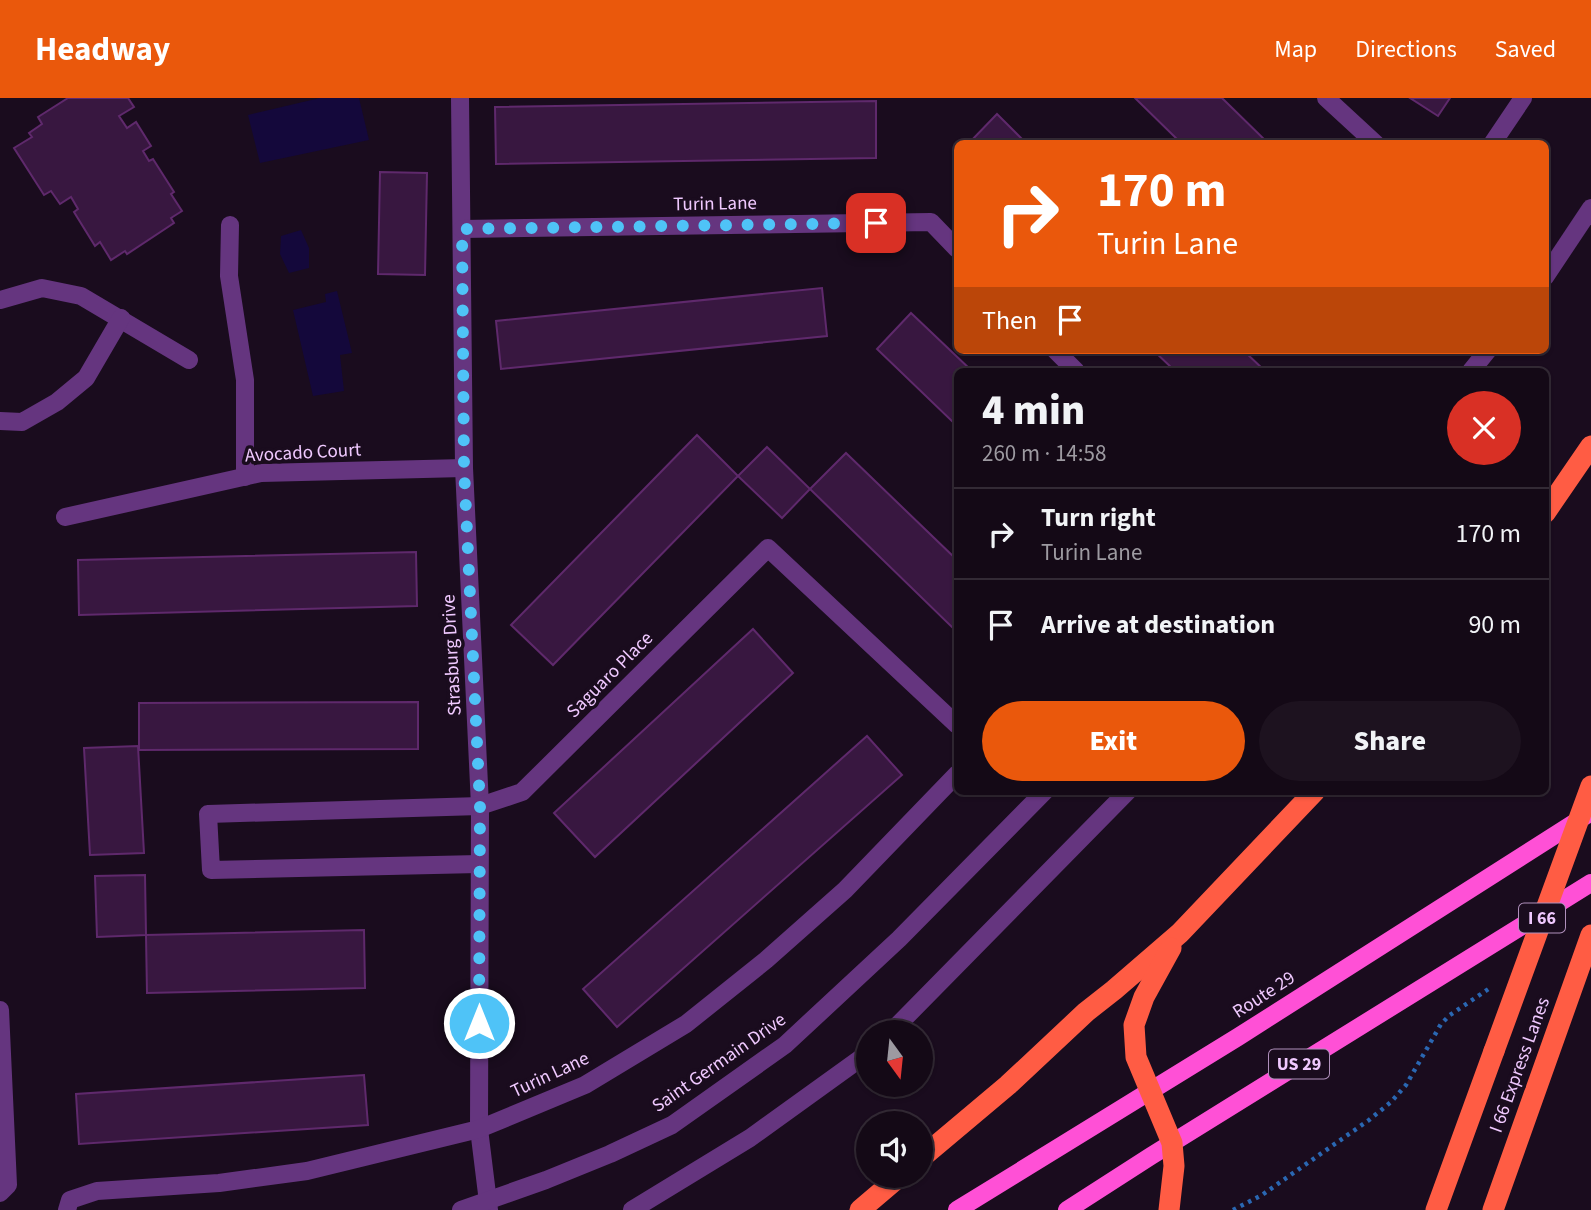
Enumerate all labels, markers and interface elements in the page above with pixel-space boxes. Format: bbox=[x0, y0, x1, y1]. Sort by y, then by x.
text: Headway bbox=[35, 26, 170, 73]
text: Map bbox=[1274, 32, 1317, 67]
text: Directions bbox=[1355, 32, 1457, 67]
text: Saved bbox=[1495, 32, 1556, 67]
text: 170 m bbox=[1097, 156, 1226, 226]
icon: right bbox=[982, 168, 1073, 259]
street label: Turin Lane bbox=[673, 190, 757, 218]
pin bbox=[846, 193, 906, 253]
icon: arrive bbox=[857, 204, 895, 242]
text: Turin Lane bbox=[1097, 221, 1238, 267]
icon: arrive bbox=[1051, 301, 1089, 339]
text: Then bbox=[982, 302, 1037, 339]
text: 4 min bbox=[982, 381, 1085, 441]
button: close bbox=[1447, 391, 1521, 465]
street label: Avocado Court bbox=[244, 436, 362, 470]
text: 260 m · 14:58 bbox=[982, 437, 1106, 470]
text: Turn right bbox=[1041, 499, 1156, 536]
icon: right bbox=[982, 515, 1020, 553]
text: 170 m bbox=[1455, 515, 1521, 552]
text: Turin Lane bbox=[1041, 536, 1142, 569]
street label: Strasburg Drive bbox=[435, 594, 469, 716]
icon: arrive bbox=[982, 606, 1020, 644]
text: Arrive at destination bbox=[1041, 606, 1275, 643]
text: 90 m bbox=[1468, 606, 1521, 643]
street label: Saguaro Place bbox=[561, 626, 659, 724]
button: Exit bbox=[982, 701, 1245, 781]
button: Share bbox=[1259, 701, 1521, 781]
road number: I 66 bbox=[1519, 904, 1565, 932]
street label: Route 29 bbox=[1227, 965, 1301, 1025]
position arrow bbox=[442, 986, 516, 1060]
street label: I 66 Express Lanes bbox=[1483, 994, 1557, 1136]
street label: Saint Germain Drive bbox=[646, 1007, 792, 1119]
north arrow bbox=[856, 1020, 933, 1097]
map controls bbox=[856, 1020, 933, 1188]
street label: Turin Lane bbox=[506, 1045, 594, 1105]
road number: US 29 bbox=[1269, 1049, 1329, 1079]
button: sound bbox=[856, 1111, 933, 1188]

